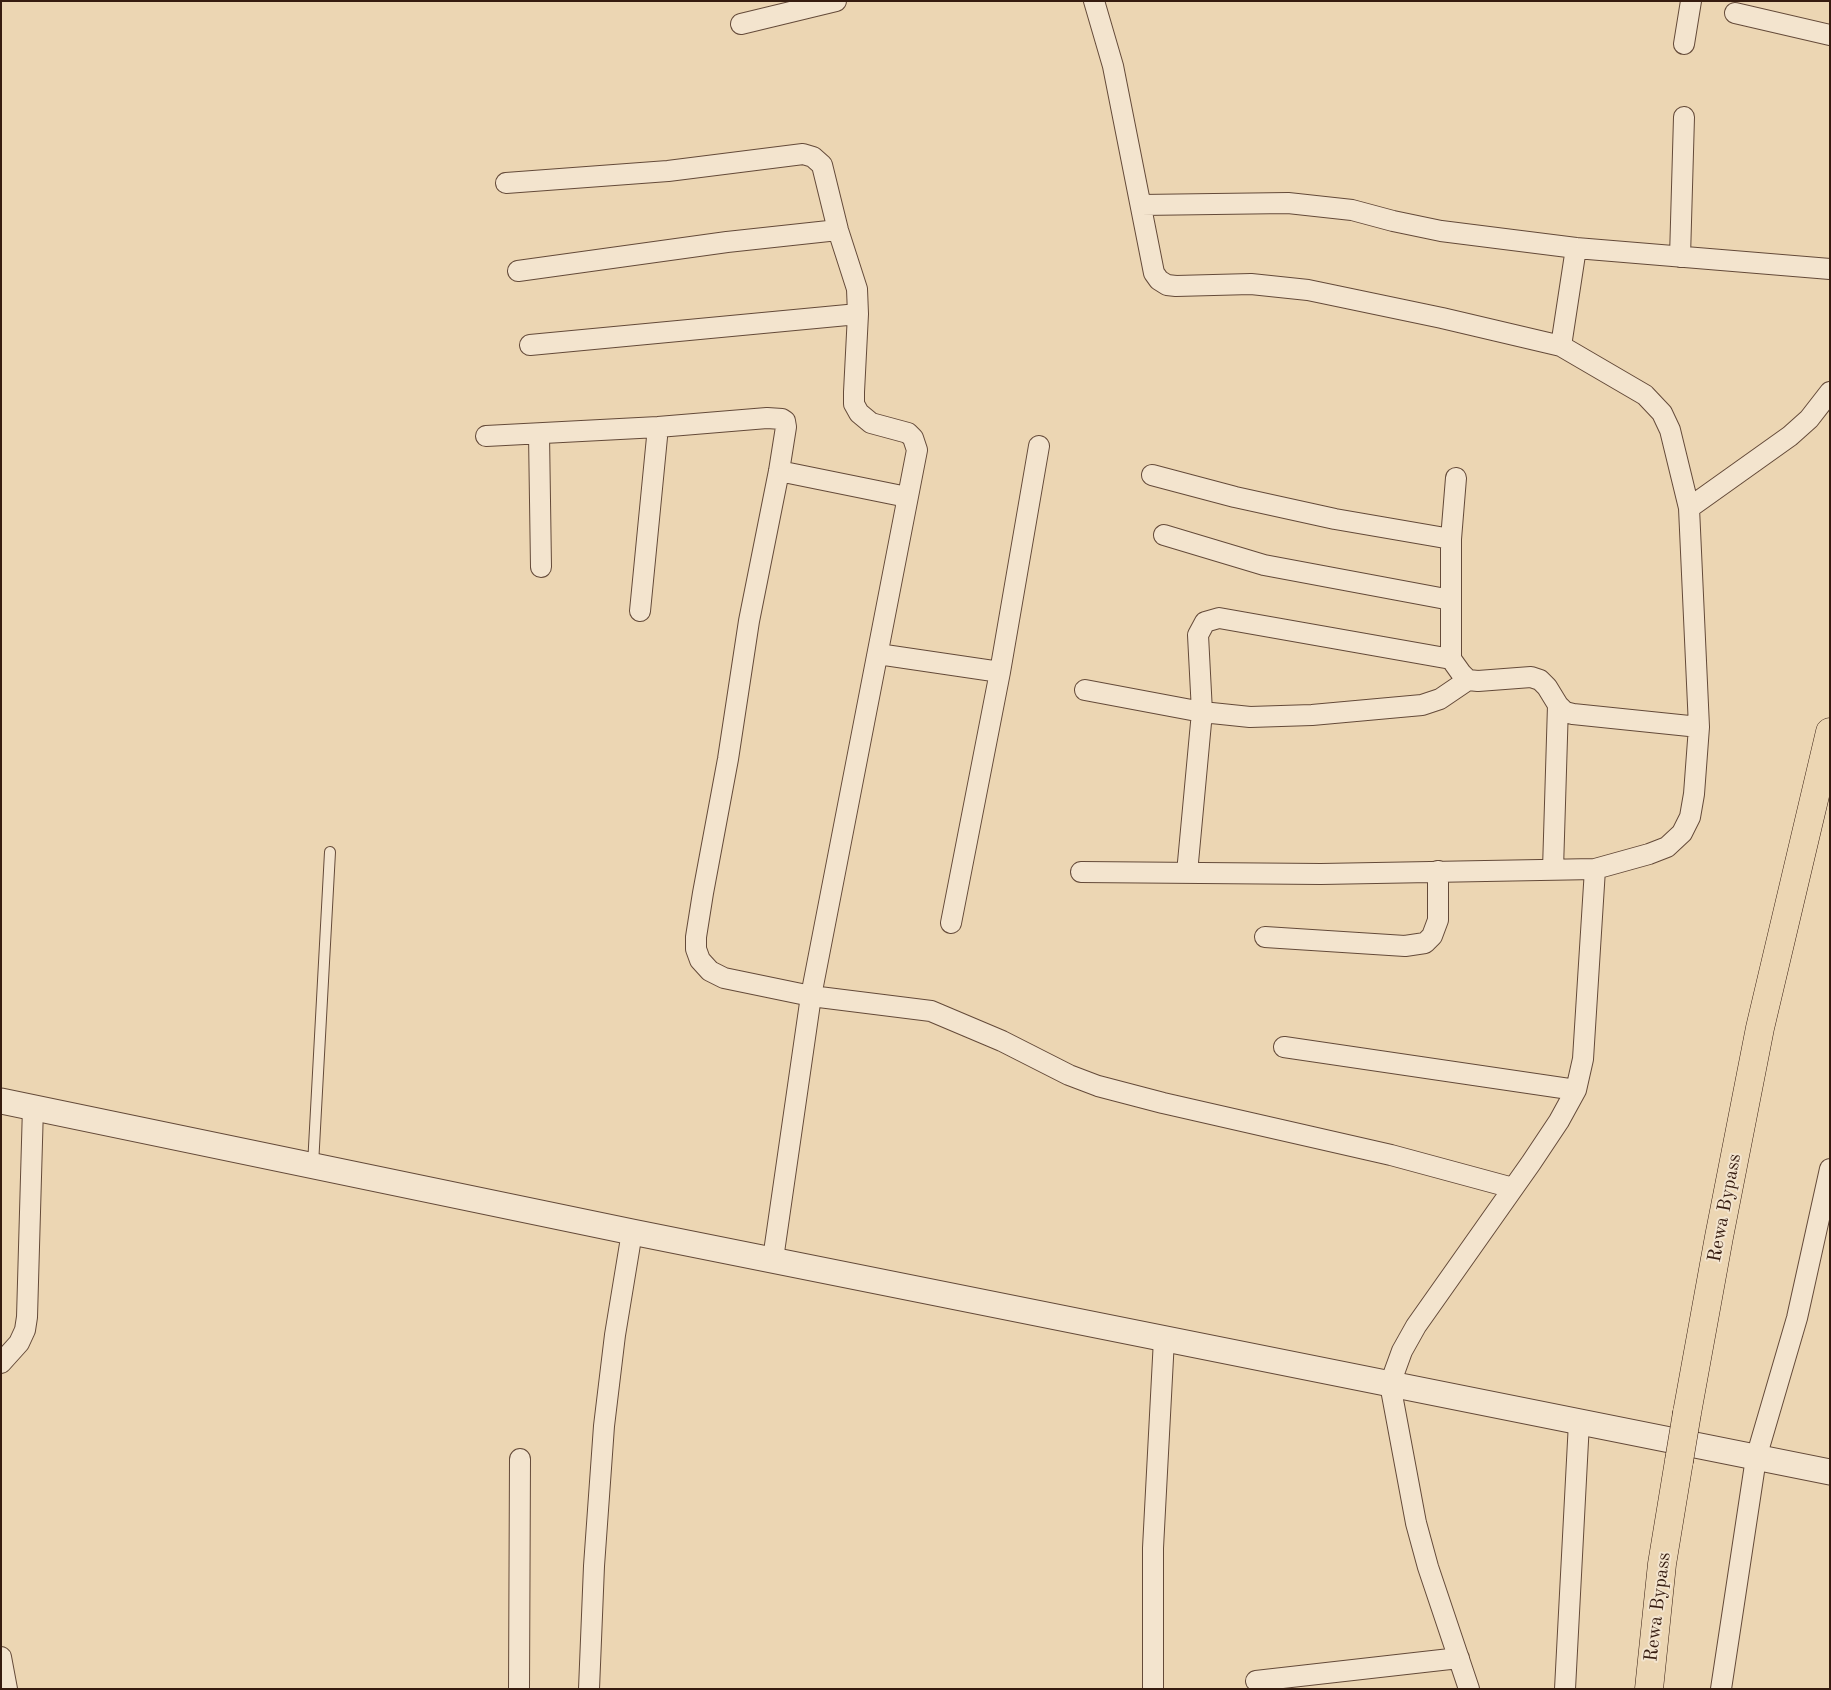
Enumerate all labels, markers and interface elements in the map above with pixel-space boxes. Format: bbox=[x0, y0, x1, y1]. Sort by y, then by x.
street label: Rewa Bypass bbox=[1703, 1152, 1747, 1264]
street label: Rewa Bypass bbox=[1640, 1551, 1676, 1663]

